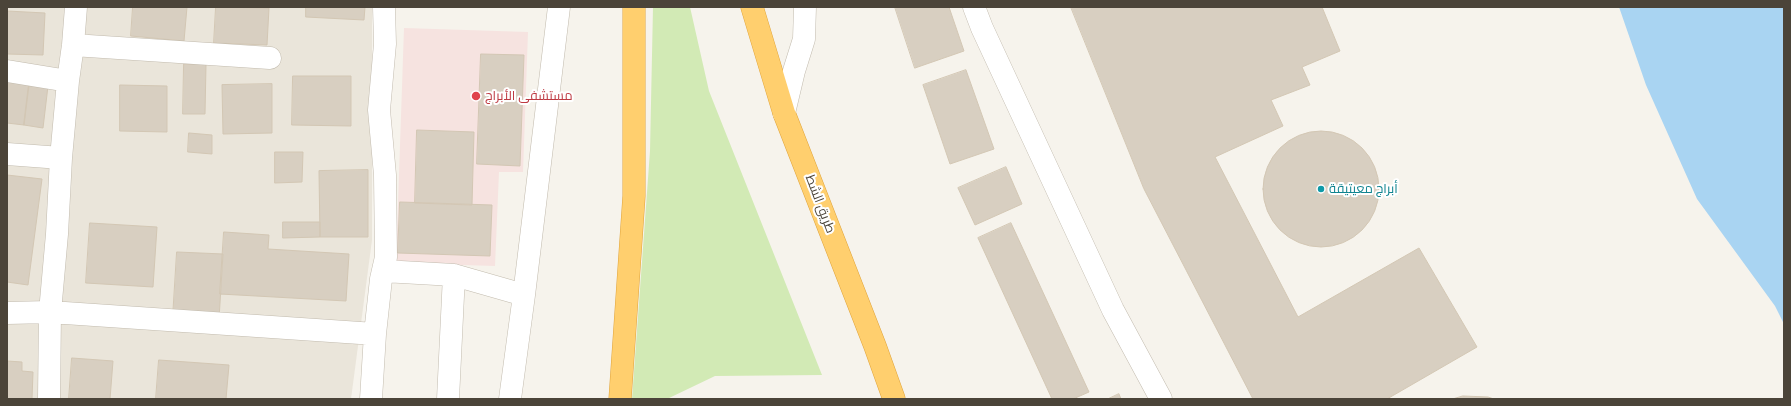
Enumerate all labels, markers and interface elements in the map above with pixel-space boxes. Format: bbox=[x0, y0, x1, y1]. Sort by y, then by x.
place label: مستشفى الأبراج bbox=[485, 88, 573, 104]
marker: مستشفى الأبراج bbox=[470, 90, 482, 102]
street label: طريق الشط bbox=[802, 173, 838, 235]
place label: أبراج معيتيقة bbox=[1329, 181, 1398, 197]
marker: أبراج معيتيقة bbox=[1316, 184, 1326, 194]

